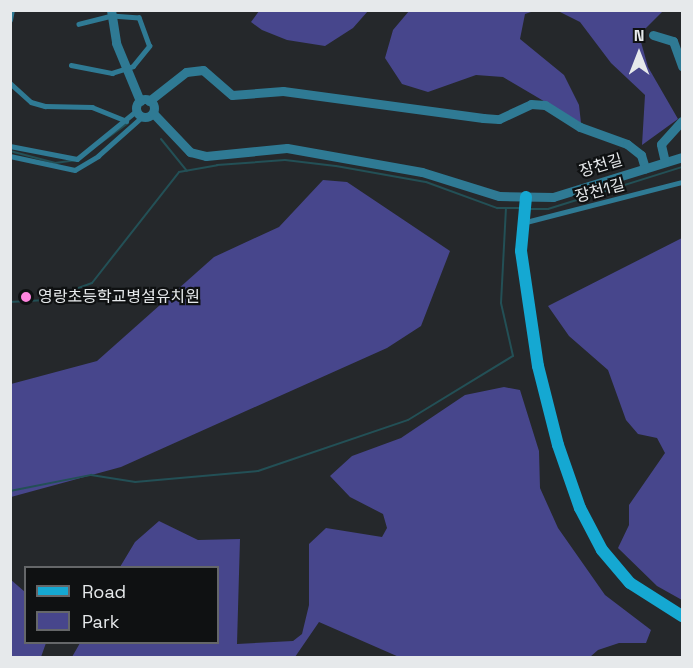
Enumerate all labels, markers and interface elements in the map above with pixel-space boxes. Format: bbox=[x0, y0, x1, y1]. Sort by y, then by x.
north arrow bbox=[609, 24, 669, 84]
text: N bbox=[634, 25, 644, 46]
street label: 장천길 bbox=[577, 150, 625, 182]
street label: 장천1길 bbox=[573, 175, 627, 207]
place label: 영랑초등학교병설유치원 bbox=[38, 287, 200, 307]
marker: 영랑초등학교병설유치원 bbox=[19, 290, 33, 304]
legend bbox=[24, 566, 219, 644]
text: Road bbox=[82, 580, 126, 603]
text: Park bbox=[82, 610, 119, 633]

